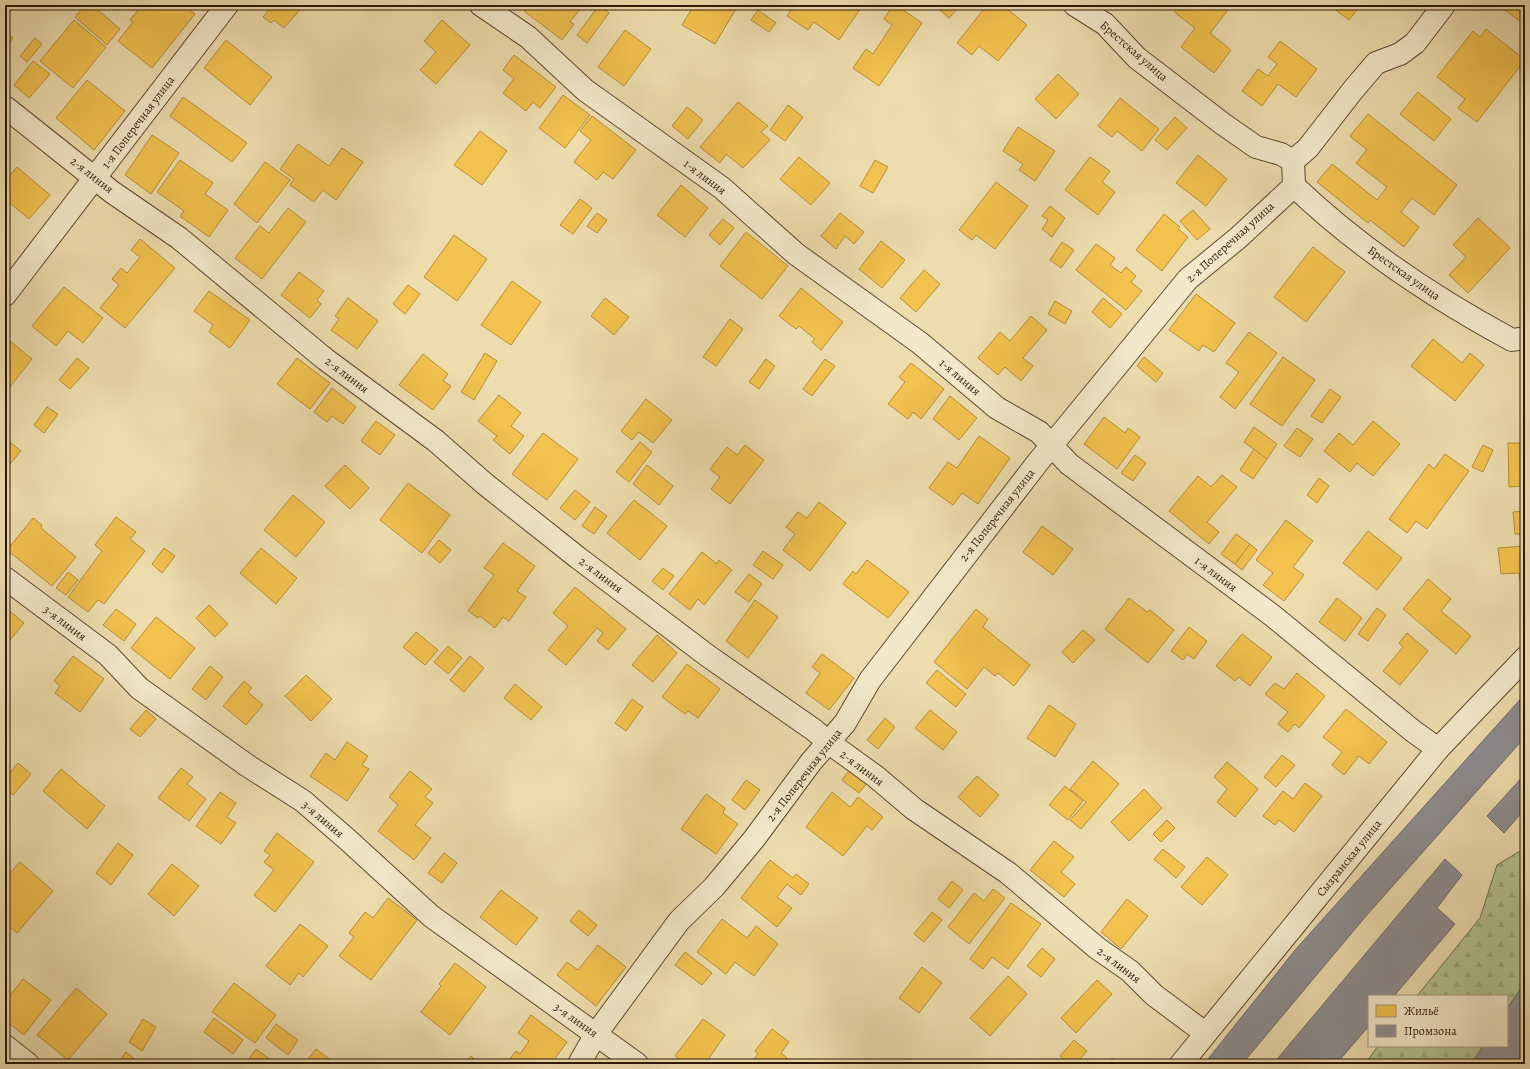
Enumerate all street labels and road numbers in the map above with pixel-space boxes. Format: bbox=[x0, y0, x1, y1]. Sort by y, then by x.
street label: Брестская улица bbox=[1097, 17, 1172, 85]
street label: 1-я Поперечная улица bbox=[98, 72, 178, 172]
street label: 2-я линия bbox=[67, 153, 117, 197]
street label: 1-я линия bbox=[680, 156, 730, 198]
street label: 2-я Поперечная улица bbox=[1182, 198, 1278, 286]
street label: Брестская улица bbox=[1365, 242, 1444, 304]
street label: 2-я линия bbox=[322, 353, 372, 397]
street label: 1-я линия bbox=[936, 355, 984, 399]
street label: 2-я Поперечная улица bbox=[956, 465, 1039, 565]
street label: 2-я линия bbox=[576, 553, 626, 597]
street label: 1-я линия bbox=[1191, 553, 1241, 595]
street label: 3-я линия bbox=[40, 601, 90, 645]
street label: 2-я Поперечная улица bbox=[763, 725, 846, 825]
street label: 2-я линия bbox=[837, 746, 887, 790]
street label: 3-я линия bbox=[299, 797, 348, 841]
street label: Сызранская улица bbox=[1313, 816, 1385, 900]
street label: 2-я линия bbox=[1094, 943, 1144, 987]
street label: 3-я линия bbox=[551, 999, 601, 1041]

